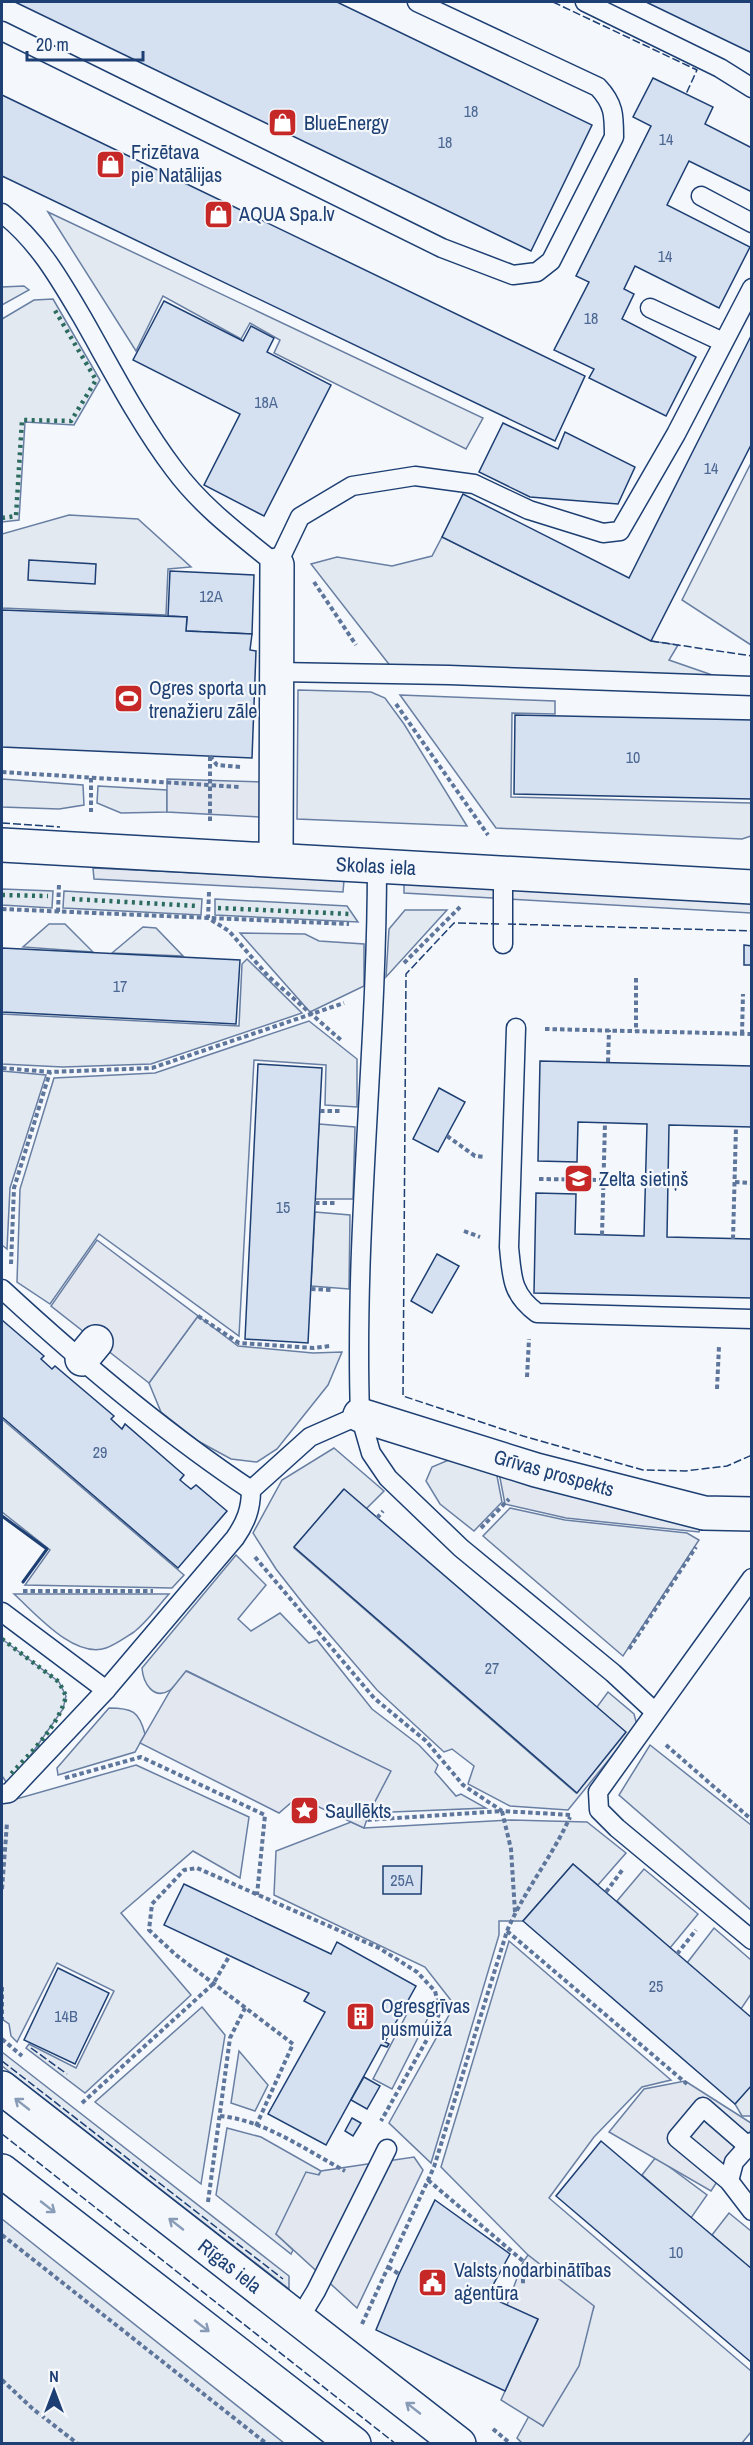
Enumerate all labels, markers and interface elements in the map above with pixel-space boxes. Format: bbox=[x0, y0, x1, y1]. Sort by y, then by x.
scale bar bbox=[27, 24, 142, 62]
text: 20 m bbox=[36, 32, 69, 57]
house number: 18 bbox=[464, 100, 478, 122]
shop icon: BlueEnergy bbox=[267, 107, 299, 139]
place label: BlueEnergy bbox=[304, 109, 390, 136]
house number: 14 bbox=[659, 128, 673, 150]
house number: 18 bbox=[438, 131, 452, 153]
place label: Frizētava pie Natālijas bbox=[131, 138, 222, 188]
shop icon: Frizētava pie Natālijas bbox=[94, 148, 126, 180]
shop icon: AQUA Spa.lv bbox=[202, 198, 234, 230]
place label: AQUA Spa.lv bbox=[238, 200, 336, 227]
house number: 14 bbox=[658, 245, 672, 267]
house number: 18 bbox=[584, 307, 598, 329]
house number: 18A bbox=[254, 391, 278, 413]
house number: 14 bbox=[704, 457, 718, 479]
house number: 12A bbox=[199, 585, 223, 607]
place label: Ogres sporta un trenažieru zāle bbox=[149, 674, 267, 724]
sports icon: Ogres sporta un trenažieru zāle bbox=[112, 683, 144, 715]
house number: 10 bbox=[626, 746, 640, 768]
street label: Skolas iela bbox=[335, 850, 417, 881]
house number: 17 bbox=[113, 975, 127, 997]
school or university icon: Zelta sietiņš bbox=[562, 1163, 594, 1195]
place label: Zelta sietiņš bbox=[599, 1165, 688, 1192]
house number: 15 bbox=[276, 1196, 290, 1218]
house number: 29 bbox=[93, 1441, 107, 1463]
street label: Grīvas prospekts bbox=[491, 1442, 617, 1503]
house number: 27 bbox=[485, 1657, 499, 1679]
place icon: Saullēkts bbox=[288, 1795, 320, 1827]
place label: Saullēkts bbox=[325, 1797, 392, 1824]
house number: 25A bbox=[390, 1869, 414, 1891]
house number: 25 bbox=[649, 1975, 663, 1997]
place label: Ogresgrīvas pusmuiža bbox=[381, 1992, 470, 2042]
building icon: Ogresgrīvas pusmuiža bbox=[344, 2001, 376, 2033]
house number: 14B bbox=[54, 2005, 78, 2027]
one-way arrow bbox=[14, 2098, 30, 2111]
one-way arrow bbox=[39, 2200, 55, 2213]
one-way arrow bbox=[168, 2217, 184, 2230]
street label: Rīgas iela bbox=[193, 2232, 268, 2299]
house number: 10 bbox=[669, 2241, 683, 2263]
place label: Valsts nodarbinātības aģentūra bbox=[454, 2256, 611, 2306]
public building icon: Valsts nodarbinātības aģentūra bbox=[417, 2266, 449, 2298]
one-way arrow bbox=[194, 2319, 210, 2332]
north arrow bbox=[24, 2361, 84, 2421]
text: N bbox=[49, 2365, 59, 2387]
one-way arrow bbox=[405, 2401, 421, 2414]

